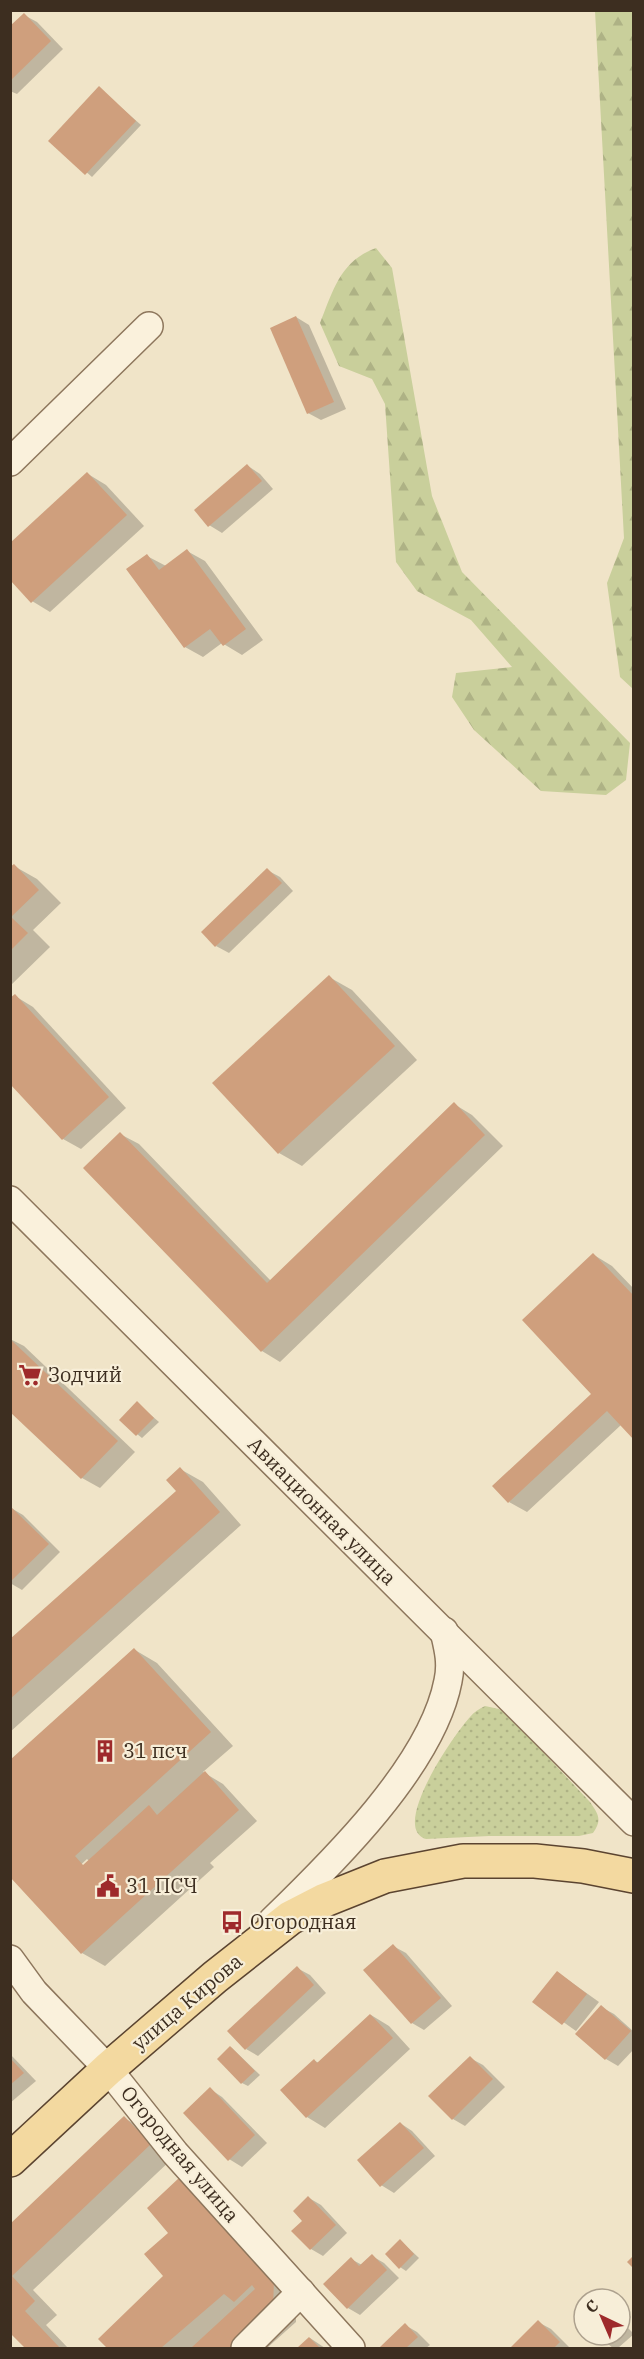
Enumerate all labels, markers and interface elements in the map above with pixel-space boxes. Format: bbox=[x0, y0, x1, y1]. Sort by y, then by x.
place label: Зодчий bbox=[48, 1361, 122, 1388]
supermarket icon: Зодчий bbox=[17, 1362, 43, 1388]
street label: Авиационная улица bbox=[242, 1431, 403, 1591]
place label: 31 псч bbox=[123, 1737, 188, 1764]
building icon: 31 псч bbox=[92, 1738, 118, 1764]
place label: 31 ПСЧ bbox=[126, 1872, 198, 1899]
public building icon: 31 ПСЧ bbox=[95, 1873, 121, 1899]
place label: Огородная bbox=[250, 1908, 357, 1935]
bus stop icon: Огородная bbox=[219, 1909, 245, 1935]
street label: улица Кирова bbox=[126, 1947, 248, 2056]
street label: Огородная улица bbox=[115, 2080, 246, 2228]
north arrow bbox=[572, 2287, 632, 2347]
text: С bbox=[581, 2295, 602, 2317]

